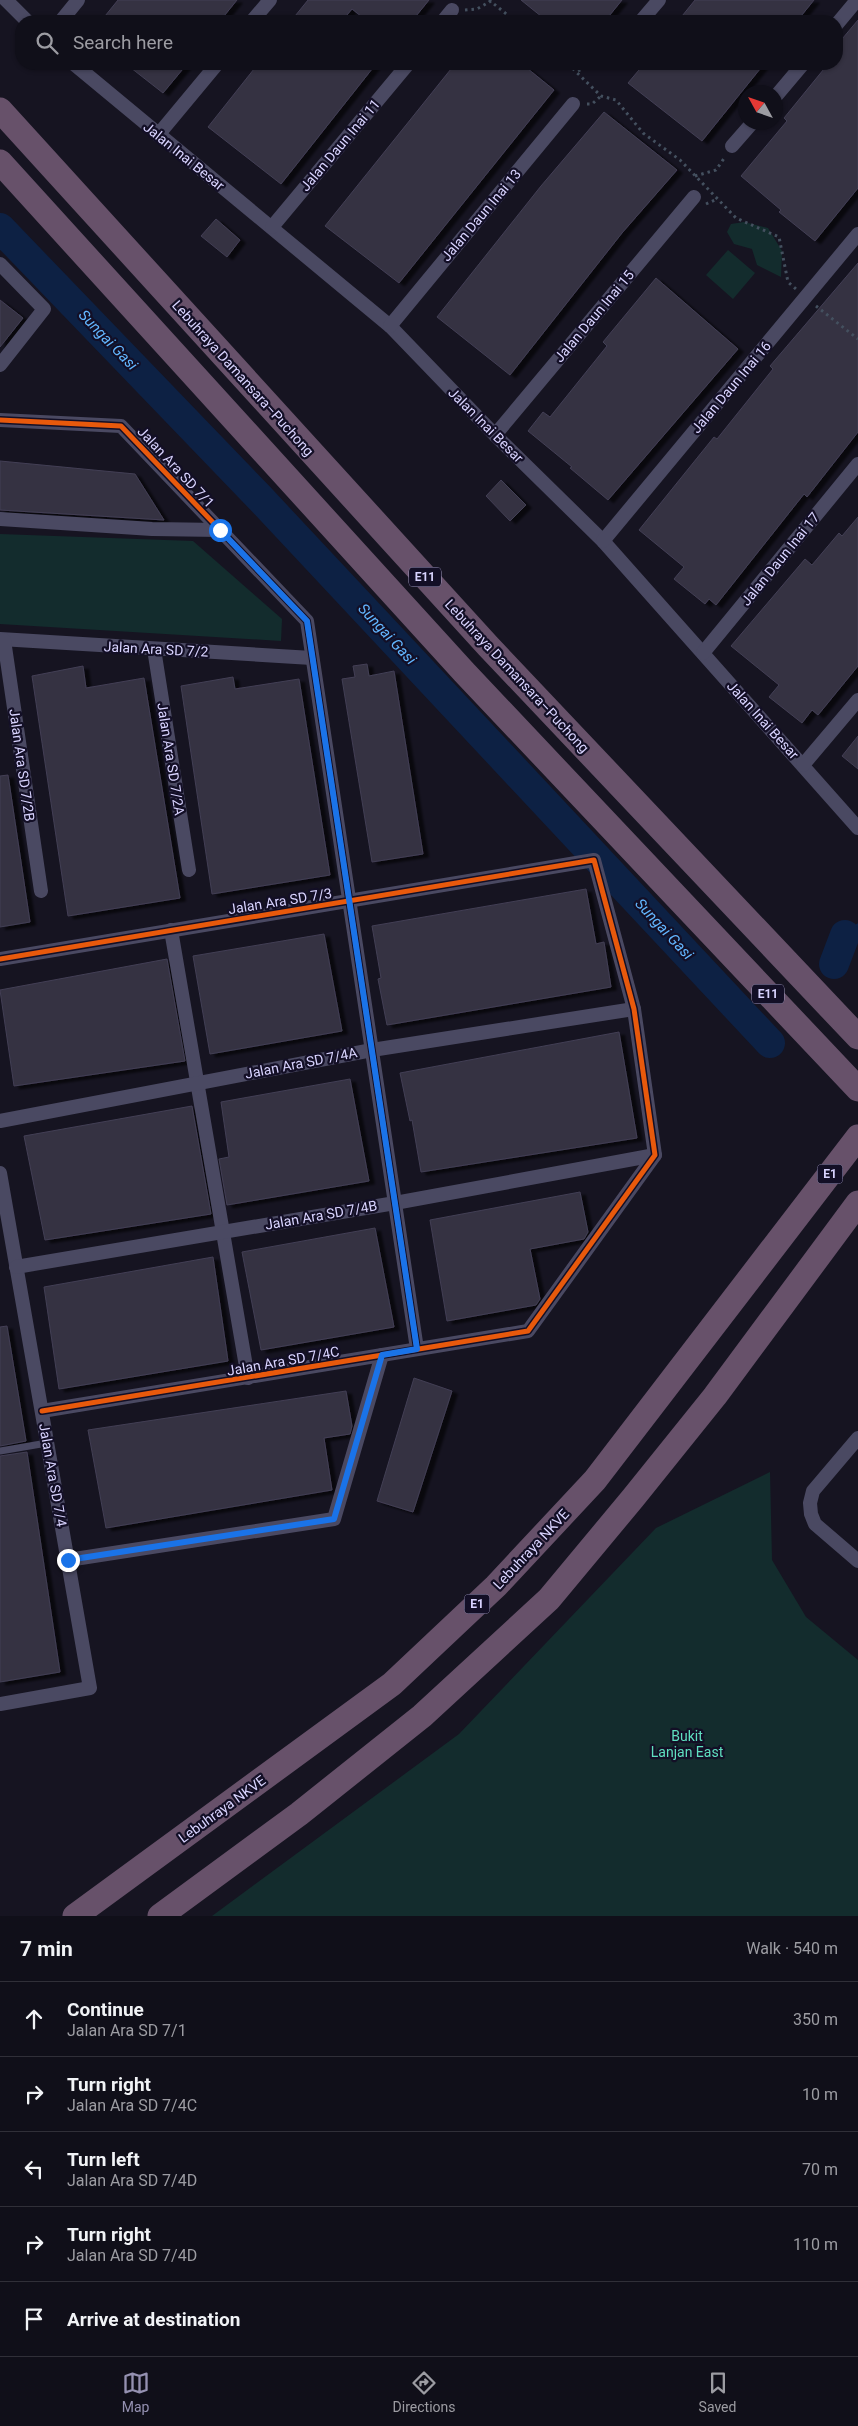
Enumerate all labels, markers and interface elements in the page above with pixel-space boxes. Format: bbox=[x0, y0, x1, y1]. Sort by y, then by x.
search box bbox=[15, 15, 843, 70]
icon: search bbox=[33, 29, 61, 57]
text: Search here bbox=[73, 31, 173, 54]
north arrow bbox=[738, 85, 783, 130]
street label: Jalan Daun Inai 11 bbox=[297, 96, 383, 194]
street label: Jalan Inai Besar bbox=[140, 119, 228, 194]
street label: Jalan Daun Inai 13 bbox=[438, 166, 524, 264]
street label: Jalan Daun Inai 15 bbox=[551, 267, 637, 365]
street label: Lebuhraya Damansara–Puchong bbox=[169, 297, 317, 459]
water label: Sungai Gasi bbox=[75, 306, 141, 374]
street label: Jalan Daun Inai 16 bbox=[688, 338, 774, 436]
street label: Jalan Inai Besar bbox=[445, 384, 527, 466]
street label: Jalan Ara SD 7/1 bbox=[134, 423, 218, 511]
street label: Jalan Daun Inai 17 bbox=[738, 509, 823, 609]
route start bbox=[209, 519, 232, 542]
road number: E11 bbox=[409, 568, 441, 586]
street label: Lebuhraya Damansara–Puchong bbox=[442, 596, 592, 756]
water label: Sungai Gasi bbox=[354, 600, 420, 669]
street label: Jalan Ara SD 7/2 bbox=[103, 638, 209, 660]
street label: Jalan Inai Besar bbox=[724, 678, 802, 762]
street label: Jalan Ara SD 7/2A bbox=[154, 702, 188, 816]
street label: Jalan Ara SD 7/2B bbox=[6, 708, 38, 822]
street label: Jalan Ara SD 7/3 bbox=[227, 885, 333, 917]
water label: Sungai Gasi bbox=[631, 895, 697, 964]
road number: E11 bbox=[752, 984, 784, 1004]
street label: Jalan Ara SD 7/4A bbox=[244, 1044, 358, 1082]
road number: E1 bbox=[818, 1164, 842, 1184]
street label: Jalan Ara SD 7/4B bbox=[264, 1197, 378, 1233]
street label: Jalan Ara SD 7/4C bbox=[226, 1343, 340, 1379]
street label: Jalan Ara SD 7/4 bbox=[36, 1422, 70, 1528]
street label: Lebuhraya NKVE bbox=[490, 1506, 572, 1592]
route end bbox=[57, 1549, 80, 1572]
road number: E1 bbox=[464, 1595, 490, 1614]
park label: Bukit Lanjan East bbox=[651, 1728, 724, 1760]
street label: Lebuhraya NKVE bbox=[175, 1772, 269, 1846]
text: 7 min bbox=[20, 1937, 73, 1961]
text: Walk · 540 m bbox=[746, 1939, 838, 1958]
text: Continue bbox=[67, 1998, 144, 2021]
icon: ahead bbox=[20, 2005, 48, 2033]
text: 350 m bbox=[793, 2010, 838, 2029]
text: Jalan Ara SD 7/1 bbox=[67, 2021, 187, 2040]
text: Turn right bbox=[67, 2073, 151, 2096]
icon: right bbox=[20, 2080, 48, 2108]
text: 10 m bbox=[802, 2085, 838, 2104]
text: Jalan Ara SD 7/4C bbox=[67, 2096, 197, 2115]
text: Turn left bbox=[67, 2148, 140, 2171]
icon: left bbox=[20, 2155, 48, 2183]
text: 70 m bbox=[802, 2160, 838, 2179]
text: Jalan Ara SD 7/4D bbox=[67, 2171, 197, 2190]
text: Turn right bbox=[67, 2223, 151, 2246]
icon: right bbox=[20, 2230, 48, 2258]
text: 110 m bbox=[793, 2235, 838, 2254]
text: Jalan Ara SD 7/4D bbox=[67, 2246, 197, 2265]
icon: arrive bbox=[20, 2305, 48, 2333]
text: Arrive at destination bbox=[67, 2308, 240, 2331]
tab: Map bbox=[122, 2369, 150, 2415]
tab: Directions bbox=[393, 2369, 456, 2415]
tab: Saved bbox=[699, 2369, 736, 2415]

